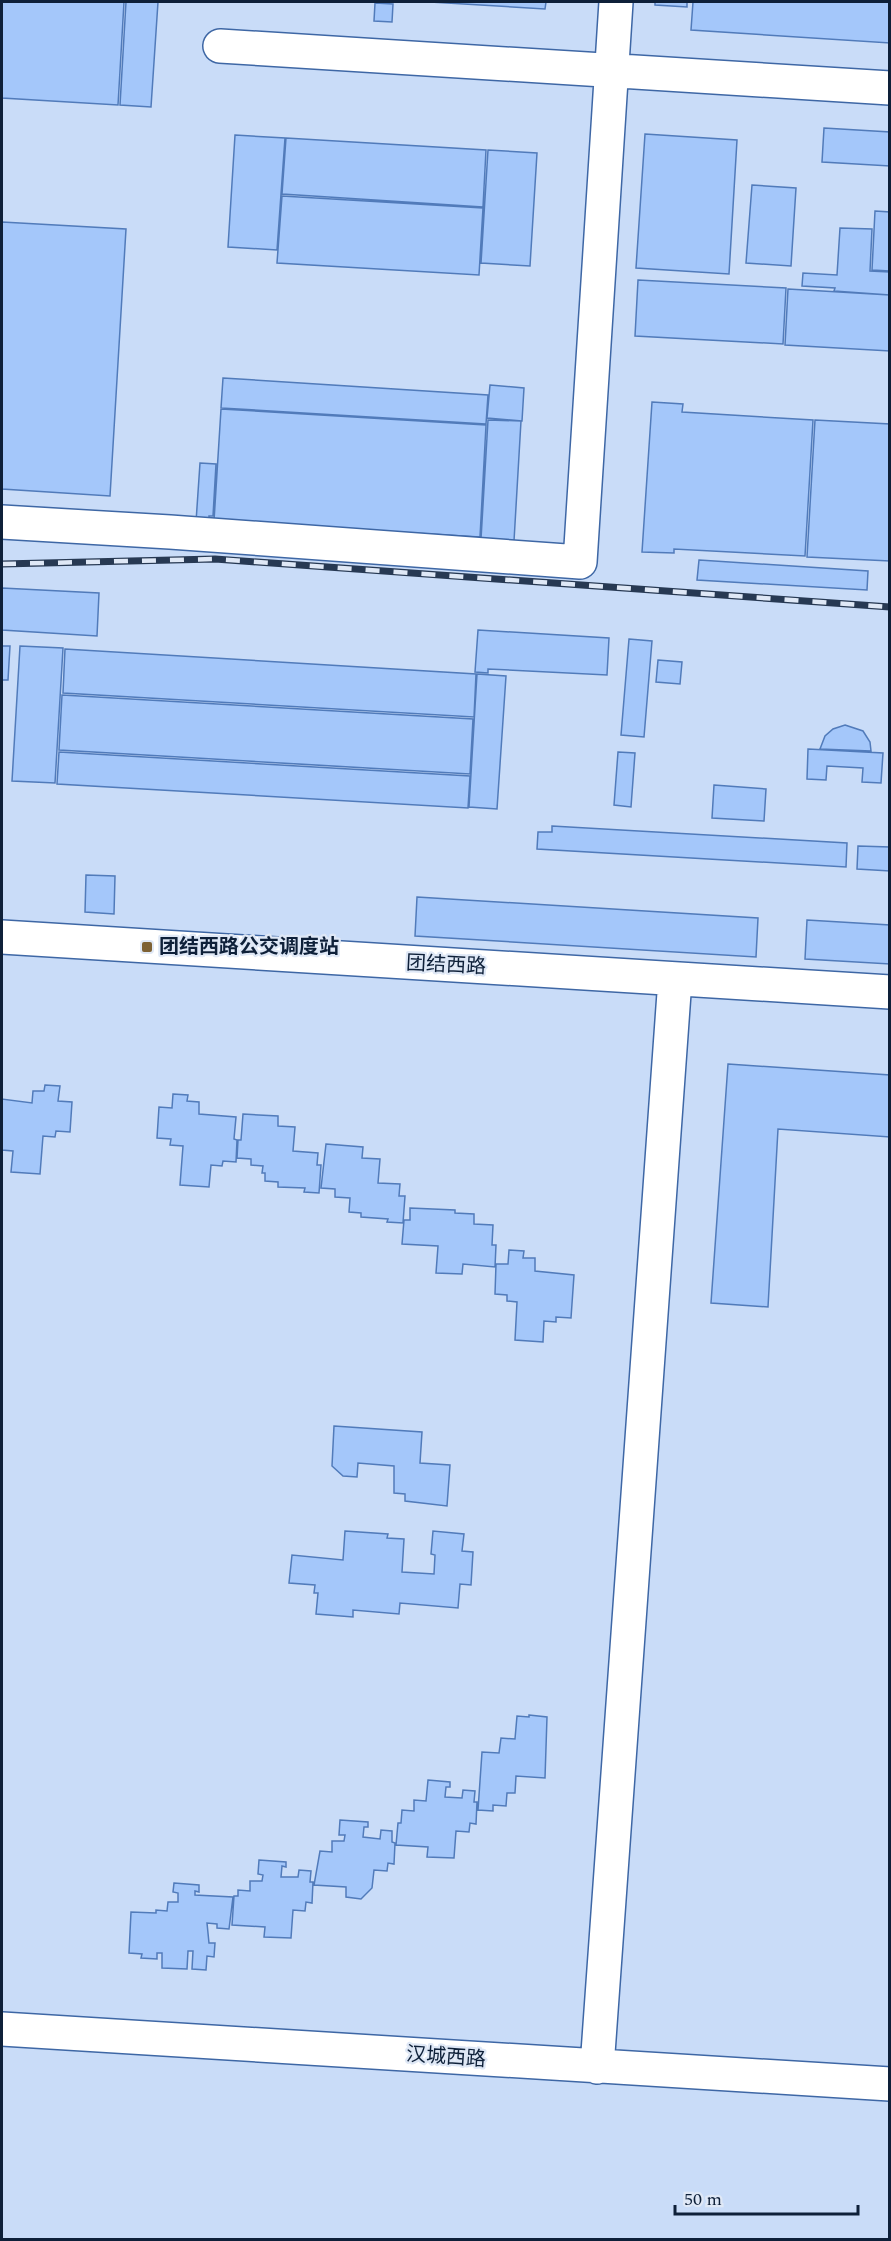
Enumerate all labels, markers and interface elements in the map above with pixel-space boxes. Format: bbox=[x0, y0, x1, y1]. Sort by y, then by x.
place label: 团结西路公交调度站 bbox=[159, 932, 339, 962]
marker: 团结西路公交调度站 bbox=[140, 940, 154, 954]
street label: 团结西路 bbox=[405, 948, 487, 982]
street label: 汉城西路 bbox=[405, 2039, 487, 2075]
scale bar bbox=[675, 2178, 858, 2216]
text: 50 m bbox=[684, 2186, 722, 2213]

